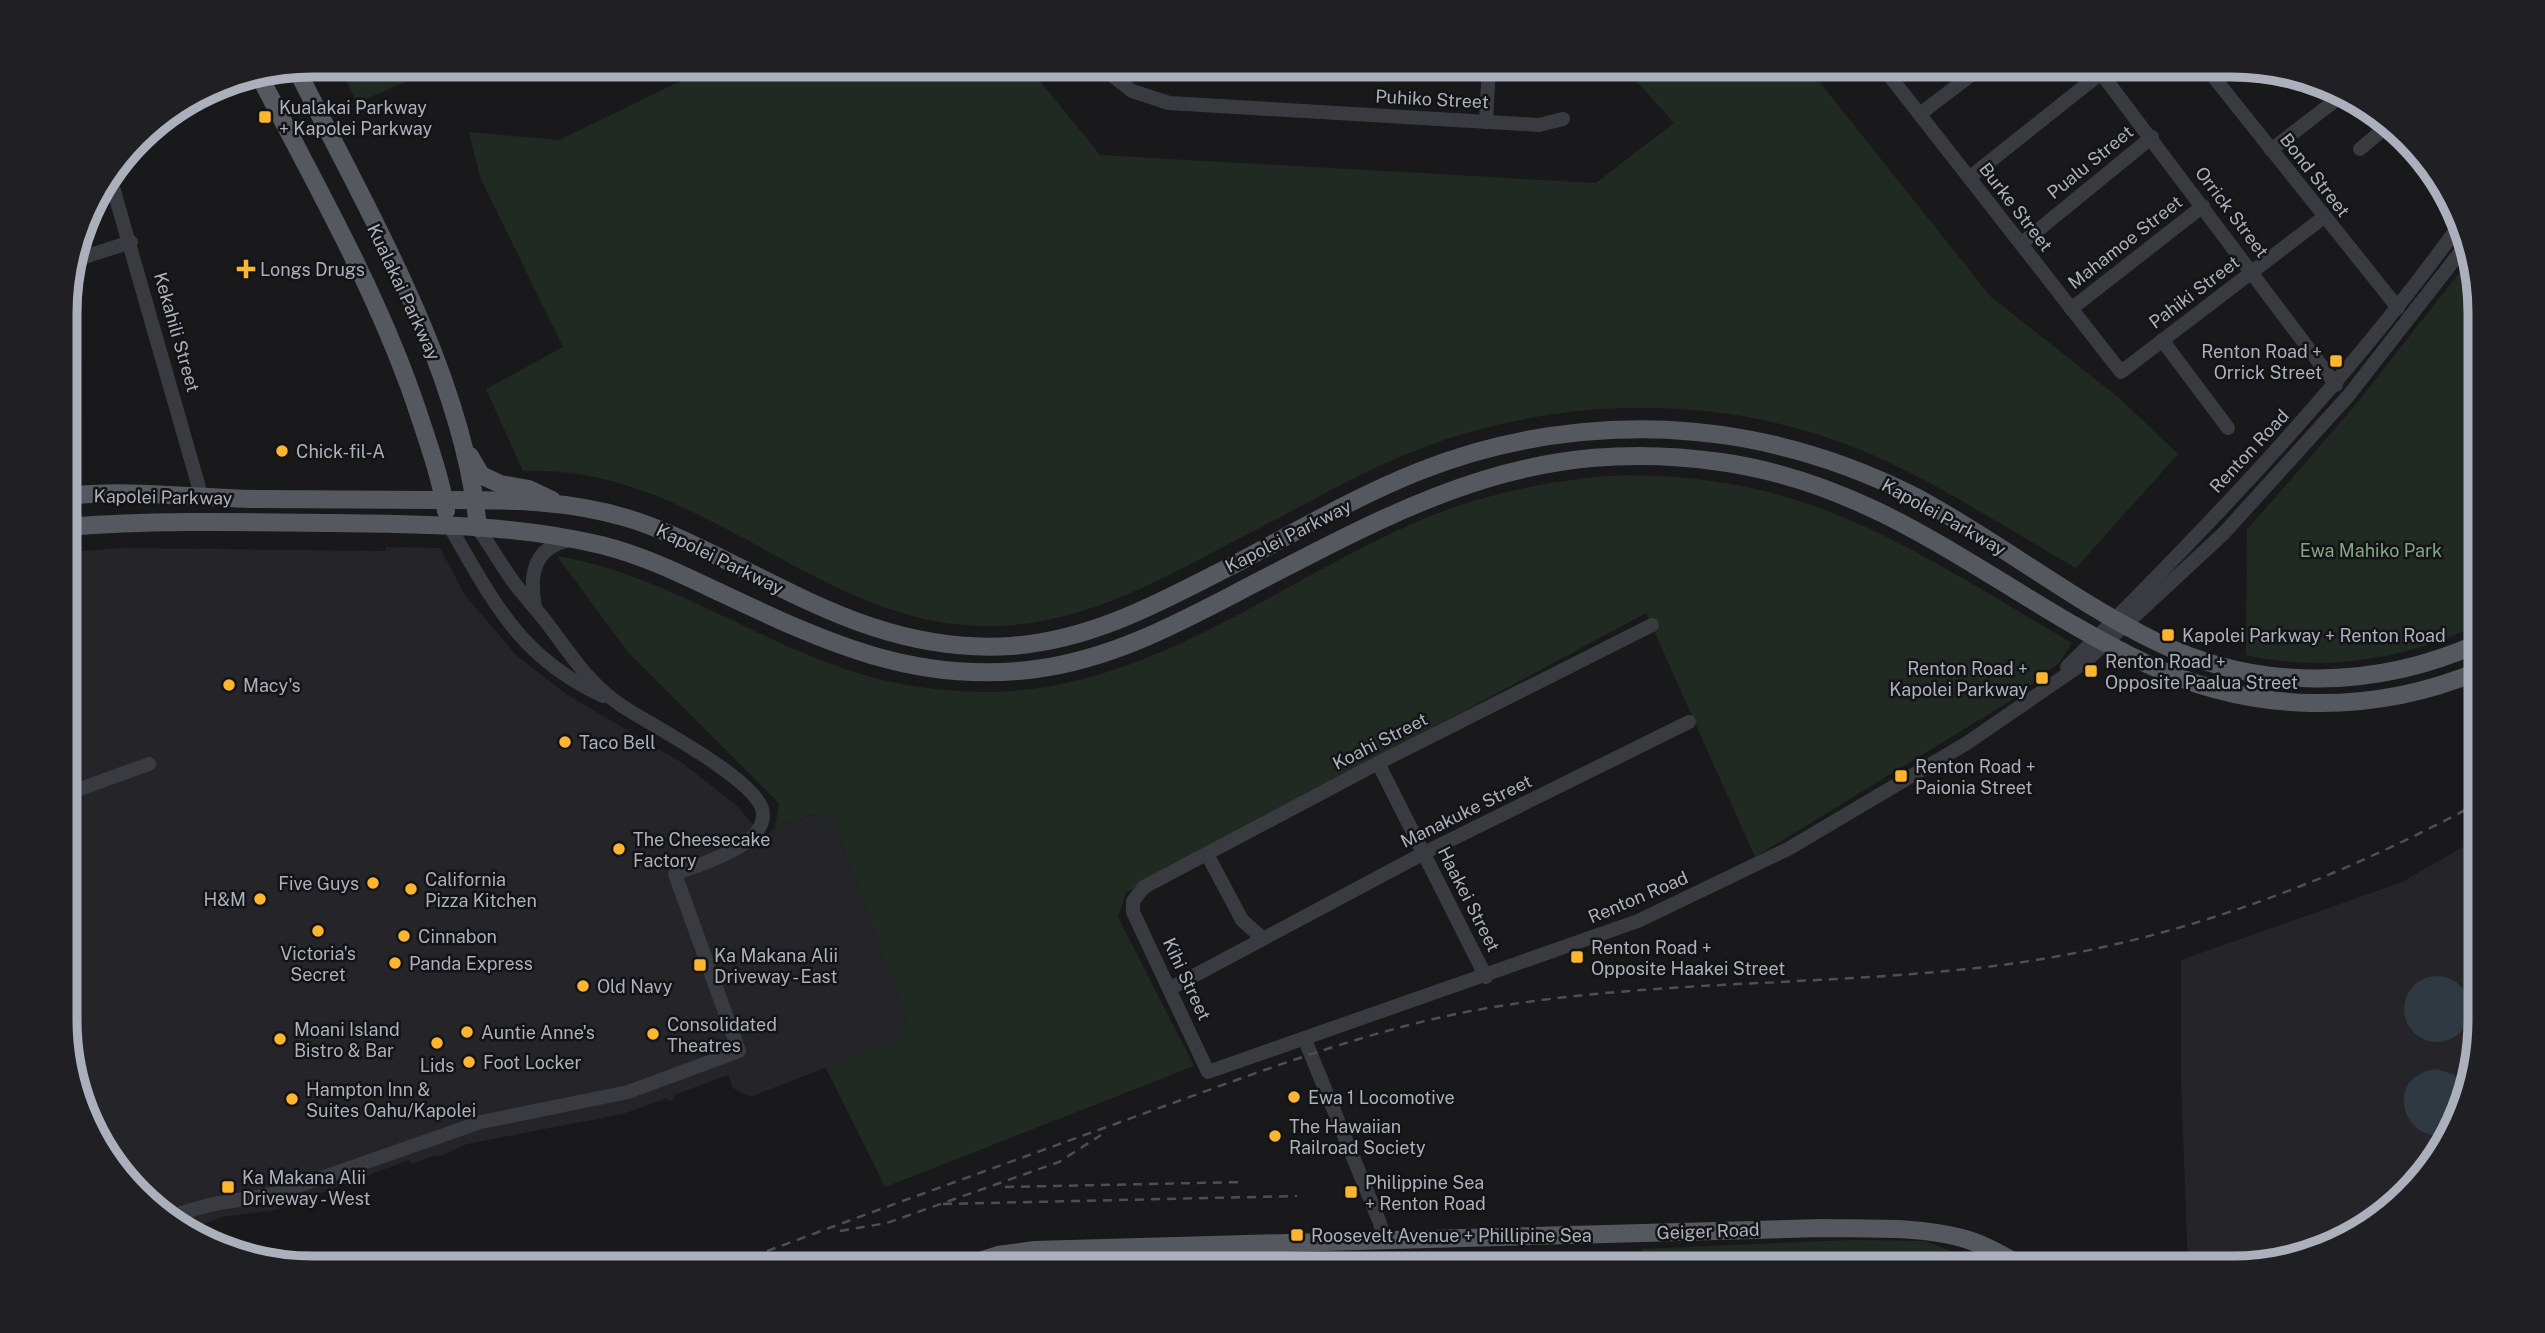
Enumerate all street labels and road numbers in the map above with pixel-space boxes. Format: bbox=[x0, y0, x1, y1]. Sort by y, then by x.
street label: Puhiko Street bbox=[1375, 86, 1489, 112]
street label: Pualu Street bbox=[2043, 121, 2137, 203]
street label: Bond Street bbox=[2276, 129, 2354, 221]
street label: Burke Street bbox=[1975, 159, 2057, 255]
street label: Orrick Street bbox=[2191, 162, 2273, 262]
street label: Mahamoe Street bbox=[2064, 191, 2186, 293]
street label: Kualakai Parkway bbox=[363, 221, 445, 364]
street label: Pahiki Street bbox=[2145, 251, 2243, 333]
street label: Kekahili Street bbox=[150, 270, 204, 394]
street label: Renton Road bbox=[2205, 405, 2293, 497]
street label: Kapolei Parkway bbox=[1878, 474, 2010, 560]
street label: Kapolei Parkway bbox=[93, 485, 233, 509]
street label: Kapolei Parkway bbox=[1221, 495, 1355, 577]
street label: Kapolei Parkway bbox=[653, 519, 787, 599]
street label: Koahi Street bbox=[1329, 708, 1431, 774]
street label: Manakuke Street bbox=[1397, 770, 1535, 852]
street label: Haakei Street bbox=[1434, 843, 1504, 955]
street label: Renton Road bbox=[1585, 867, 1691, 927]
street label: Kihi Street bbox=[1159, 934, 1215, 1024]
street label: Geiger Road bbox=[1656, 1219, 1760, 1243]

